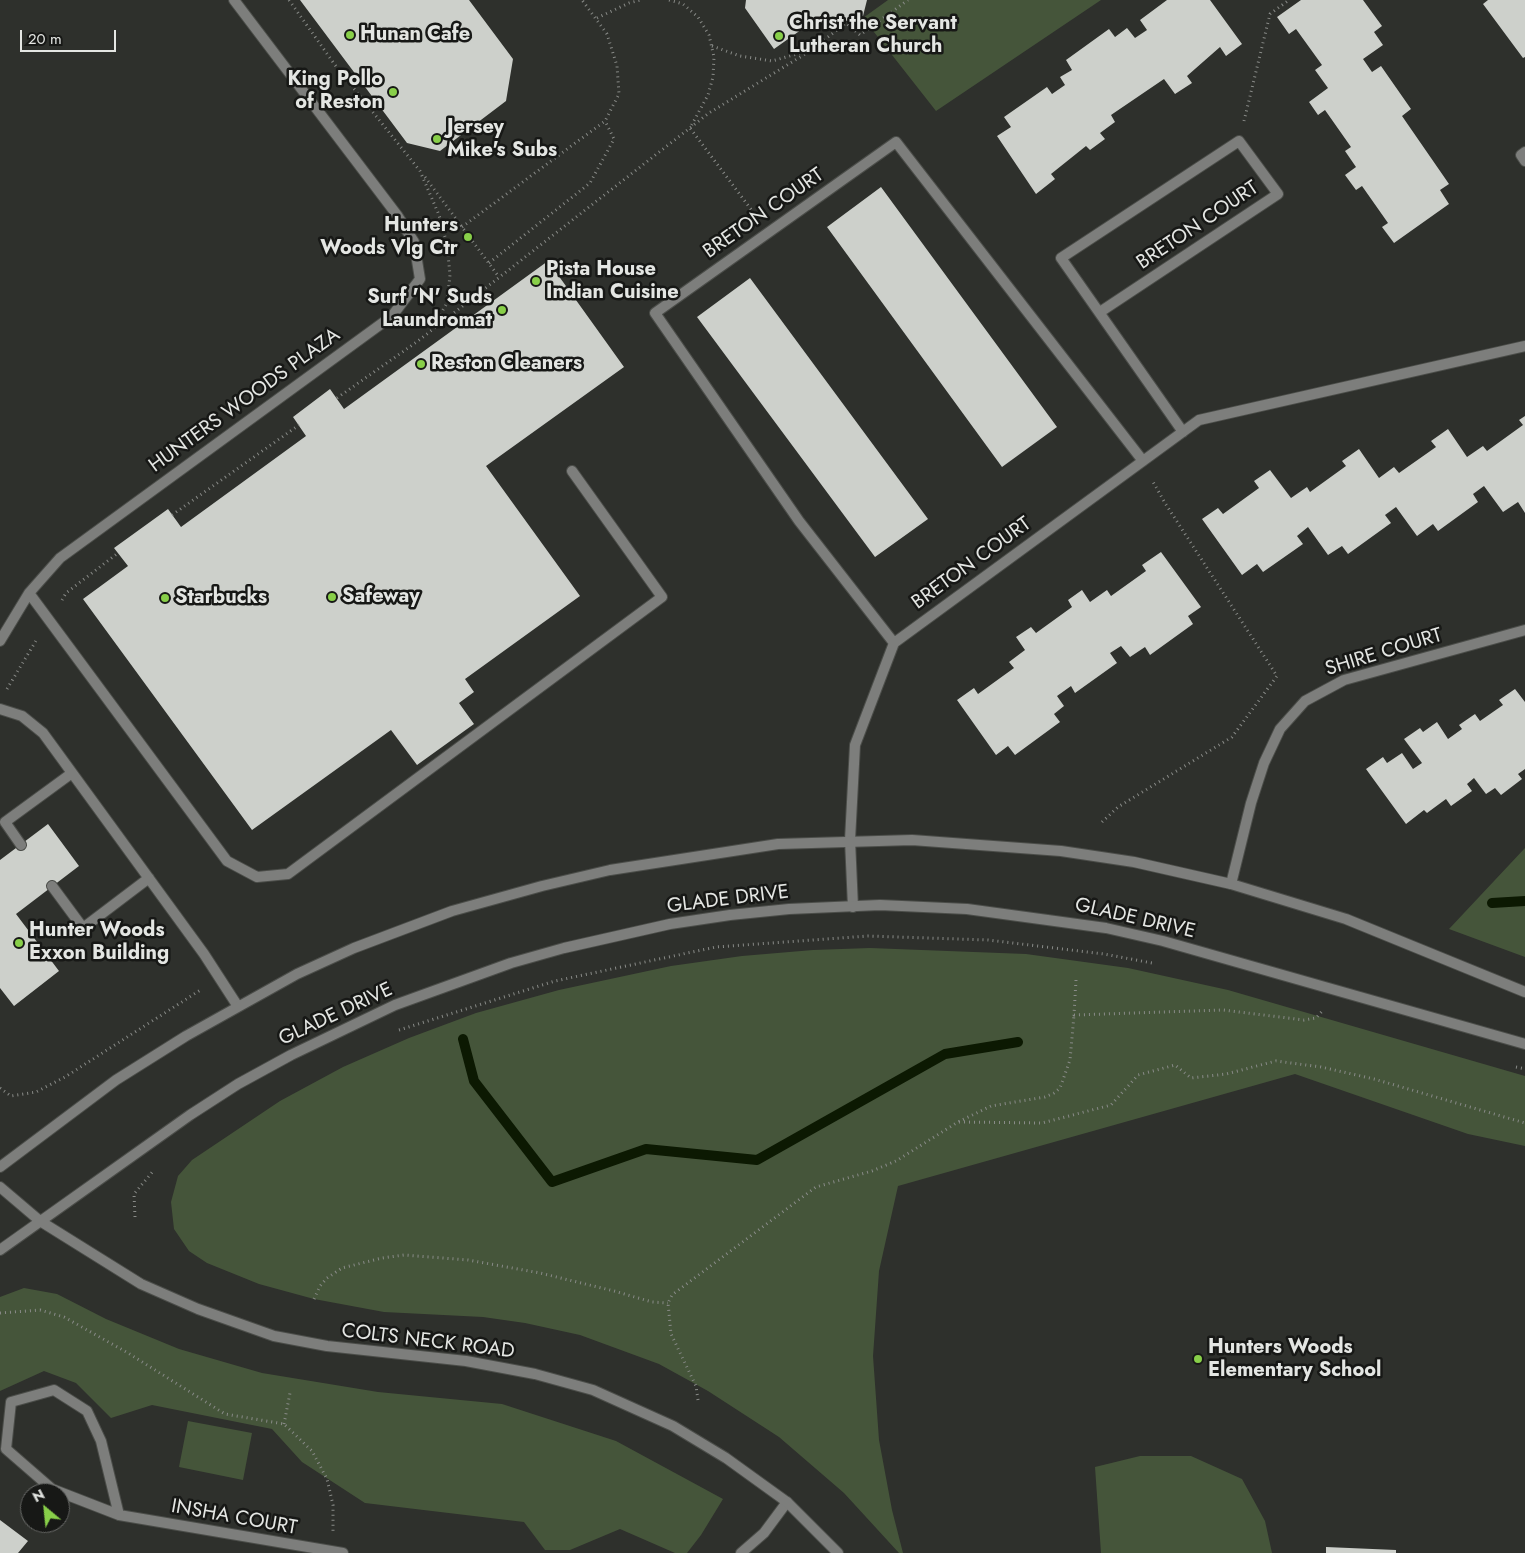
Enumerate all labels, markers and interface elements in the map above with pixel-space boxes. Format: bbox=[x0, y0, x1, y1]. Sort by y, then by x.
place label: Christ the Servant Lutheran Church bbox=[789, 12, 957, 59]
scale bar bbox=[22, 20, 119, 52]
place label: Hunan Cafe bbox=[360, 23, 470, 47]
text: 20 m bbox=[28, 28, 62, 50]
marker: Hunan Cafe bbox=[344, 29, 356, 41]
marker: Christ the Servant Lutheran Church bbox=[773, 30, 785, 42]
place label: King Pollo of Reston bbox=[288, 68, 383, 115]
marker: King Pollo of Reston bbox=[387, 86, 399, 98]
place label: Jersey Mike's Subs bbox=[447, 116, 557, 163]
marker: Jersey Mike's Subs bbox=[431, 133, 443, 145]
street label: BRETON COURT bbox=[699, 164, 829, 264]
street label: BRETON COURT bbox=[1133, 176, 1263, 276]
place label: Hunters Woods Vlg Ctr bbox=[320, 214, 458, 261]
marker: Hunters Woods Vlg Ctr bbox=[462, 231, 474, 243]
place label: Pista House Indian Cuisine bbox=[546, 258, 679, 305]
marker: Pista House Indian Cuisine bbox=[530, 275, 542, 287]
place label: Surf 'N' Suds Laundromat bbox=[367, 286, 492, 333]
marker: Surf 'N' Suds Laundromat bbox=[496, 304, 508, 316]
street label: HUNTERS WOODS PLAZA bbox=[145, 324, 345, 478]
place label: Reston Cleaners bbox=[431, 352, 582, 376]
marker: Reston Cleaners bbox=[415, 358, 427, 370]
street label: BRETON COURT bbox=[908, 513, 1036, 615]
place label: Safeway bbox=[342, 585, 420, 609]
place label: Starbucks bbox=[175, 586, 267, 610]
marker: Safeway bbox=[326, 591, 338, 603]
marker: Starbucks bbox=[159, 592, 171, 604]
street label: SHIRE COURT bbox=[1323, 624, 1445, 682]
street label: GLADE DRIVE bbox=[666, 881, 790, 919]
street label: GLADE DRIVE bbox=[1072, 893, 1198, 945]
place label: Hunter Woods Exxon Building bbox=[29, 919, 169, 966]
marker: Hunter Woods Exxon Building bbox=[13, 937, 25, 949]
street label: GLADE DRIVE bbox=[275, 978, 397, 1052]
street label: COLTS NECK ROAD bbox=[340, 1319, 516, 1365]
place label: Hunters Woods Elementary School bbox=[1208, 1336, 1381, 1383]
marker: Hunters Woods Elementary School bbox=[1192, 1353, 1204, 1365]
north arrow bbox=[20, 1483, 70, 1533]
text: N bbox=[29, 1484, 48, 1507]
street label: INSHA COURT bbox=[169, 1495, 299, 1541]

